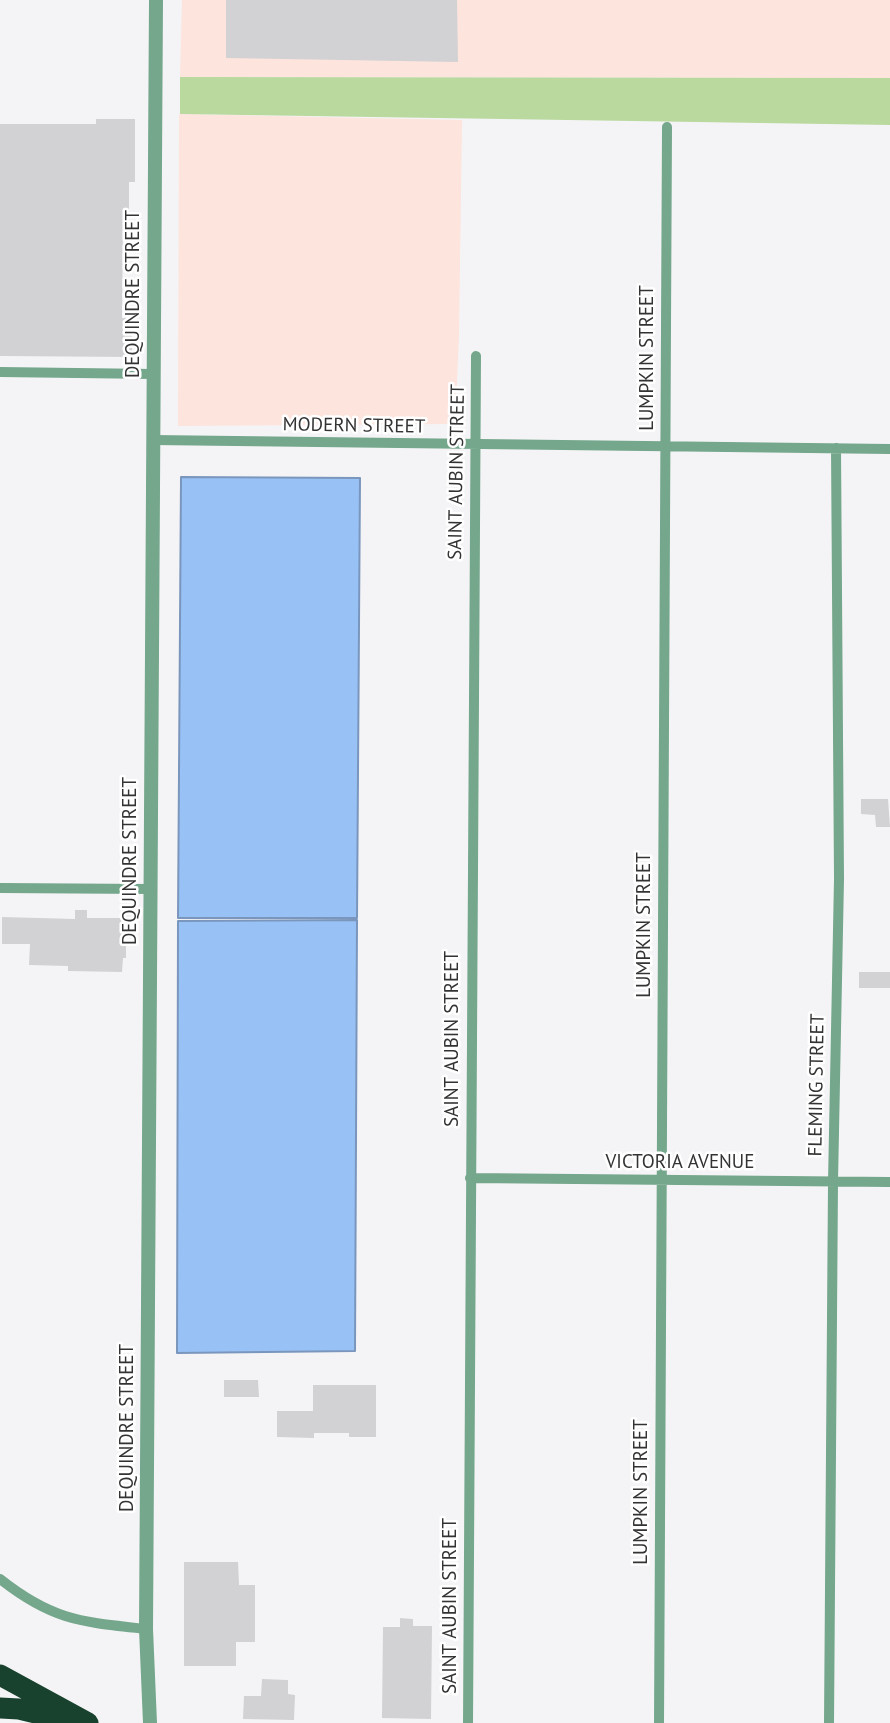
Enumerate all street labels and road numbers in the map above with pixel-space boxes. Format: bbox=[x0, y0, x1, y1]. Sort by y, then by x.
street label: DEQUINDRE STREET bbox=[123, 210, 145, 378]
street label: LUMPKIN STREET bbox=[637, 285, 659, 431]
street label: SAINT AUBIN STREET bbox=[444, 384, 470, 560]
street label: MODERN STREET bbox=[282, 413, 426, 439]
street label: DEQUINDRE STREET bbox=[120, 777, 142, 945]
street label: LUMPKIN STREET bbox=[634, 852, 656, 998]
street label: SAINT AUBIN STREET bbox=[442, 951, 464, 1127]
street label: FLEMING STREET bbox=[804, 1013, 830, 1157]
street label: VICTORIA AVENUE bbox=[606, 1152, 754, 1174]
street label: DEQUINDRE STREET bbox=[117, 1344, 139, 1512]
street label: LUMPKIN STREET bbox=[631, 1419, 653, 1565]
street label: SAINT AUBIN STREET bbox=[440, 1518, 462, 1694]

